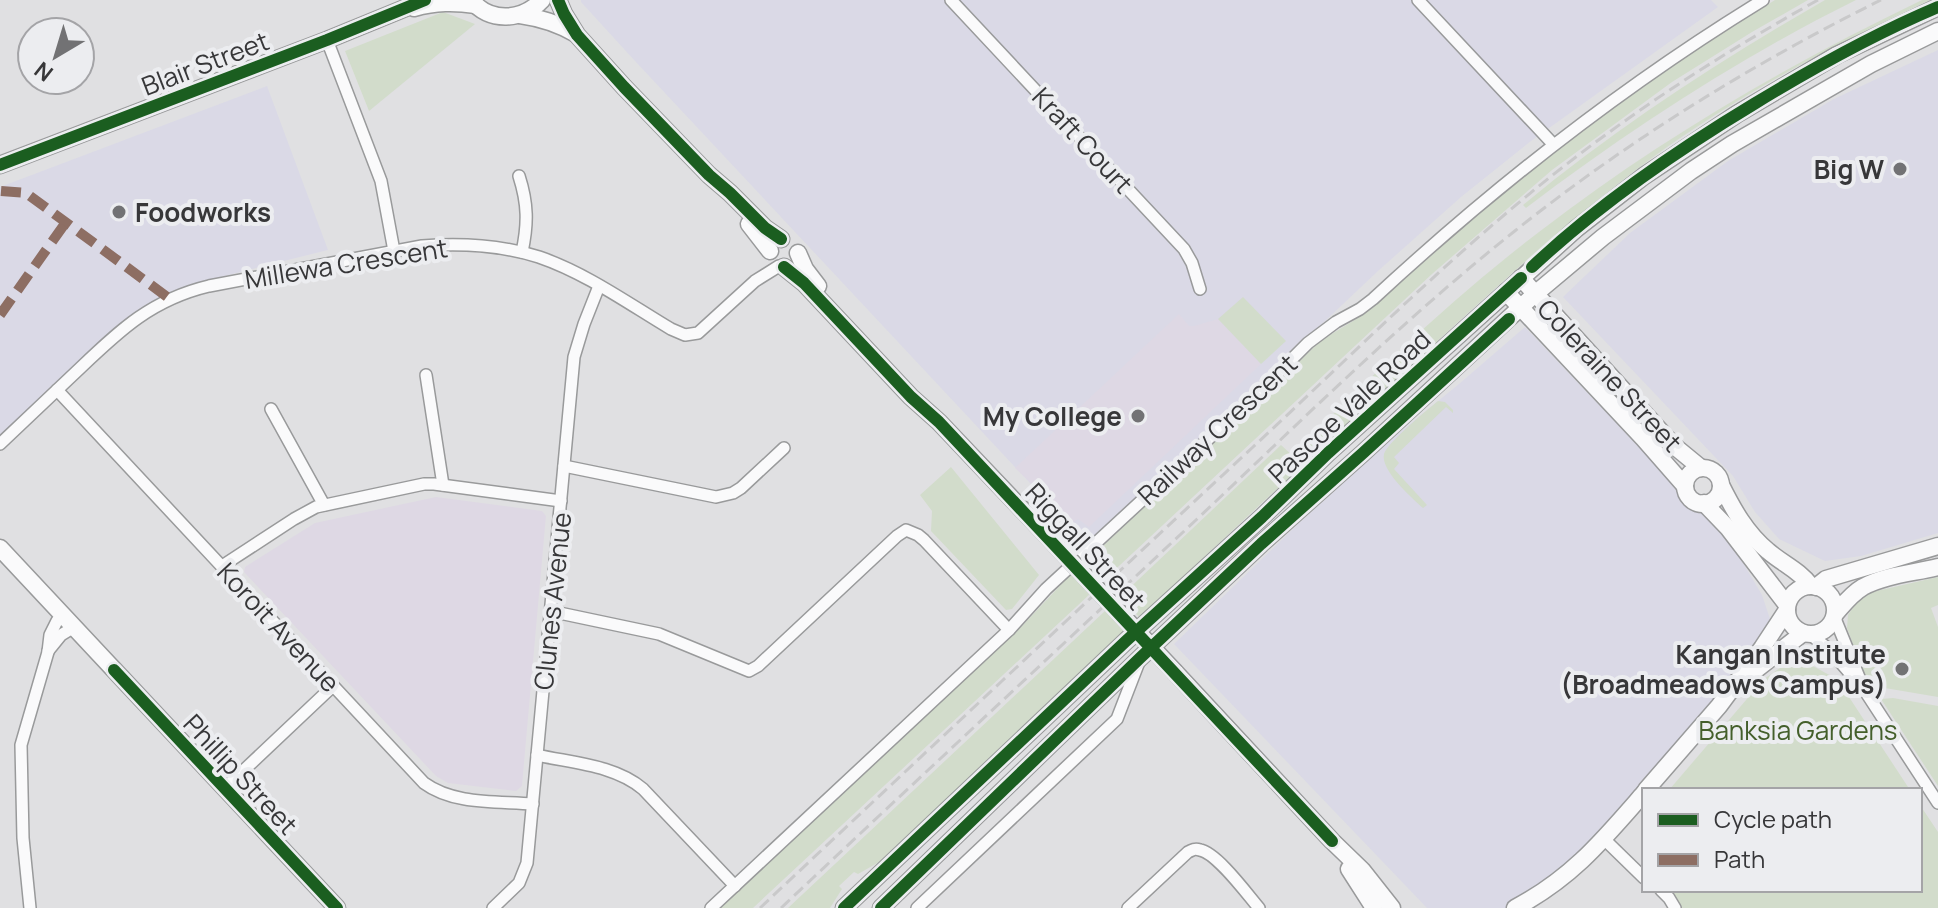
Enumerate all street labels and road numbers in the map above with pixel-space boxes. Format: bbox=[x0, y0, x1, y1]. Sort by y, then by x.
street label: Blair Street bbox=[136, 22, 274, 104]
street label: Kraft Court bbox=[1025, 79, 1141, 201]
street label: Millewa Crescent bbox=[242, 229, 450, 297]
street label: Coleraine Street bbox=[1530, 291, 1690, 459]
street label: Pascoe Vale Road bbox=[1260, 321, 1438, 491]
street label: Railway Crescent bbox=[1129, 346, 1305, 512]
street label: Riggall Street bbox=[1018, 475, 1154, 617]
street label: Clunes Avenue bbox=[525, 510, 579, 692]
street label: Koroit Avenue bbox=[210, 554, 348, 700]
street label: Phillip Street bbox=[176, 706, 306, 842]

